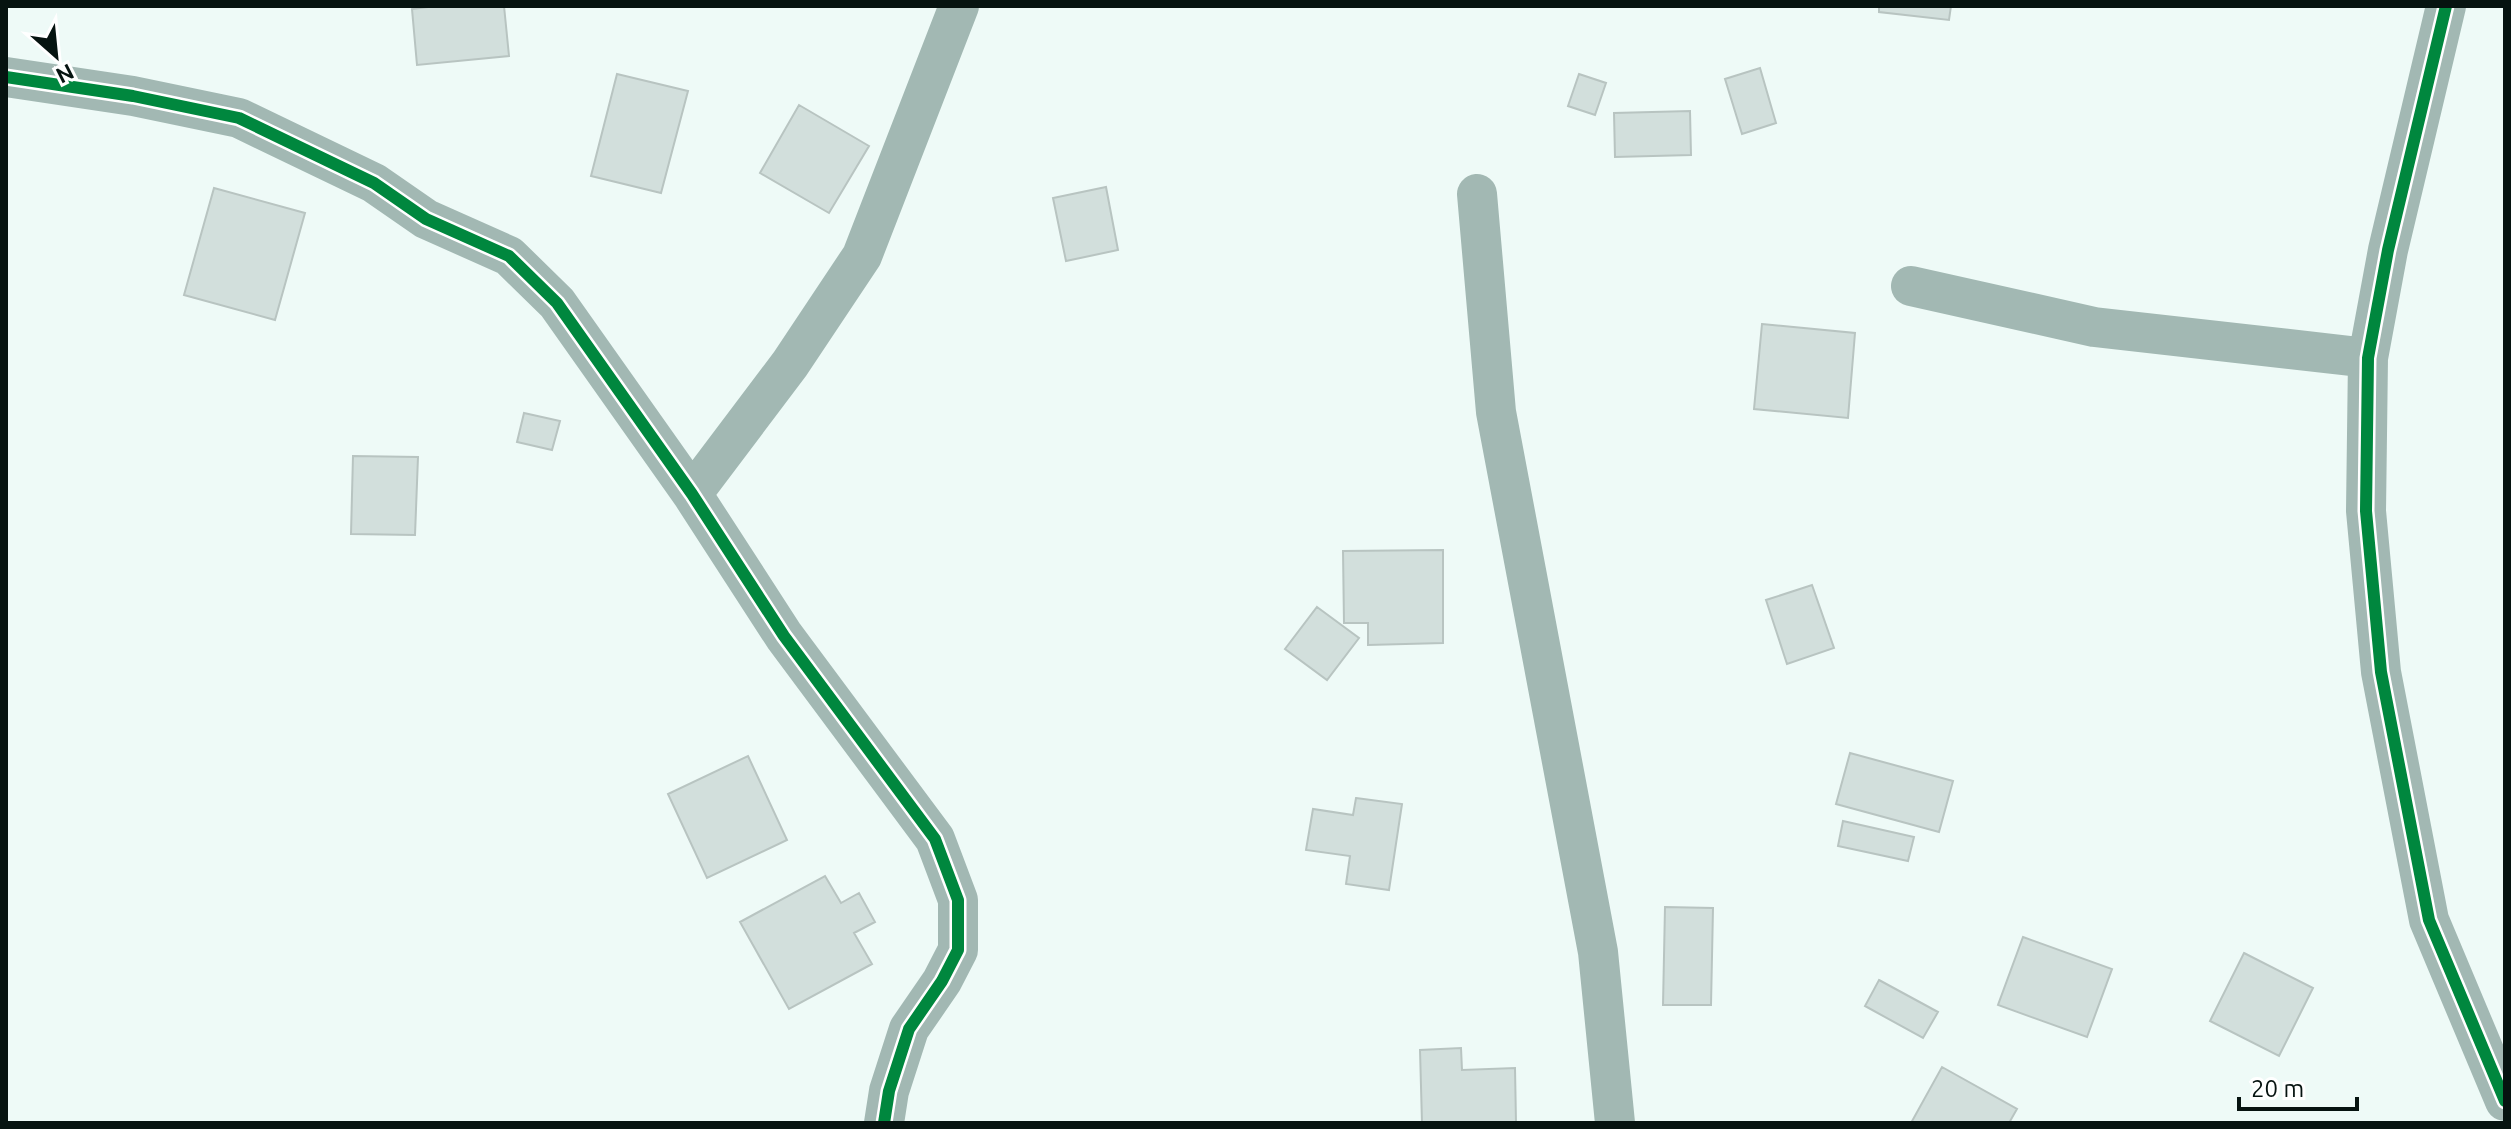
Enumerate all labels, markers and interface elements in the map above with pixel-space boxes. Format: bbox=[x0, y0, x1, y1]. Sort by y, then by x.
north arrow bbox=[16, 16, 96, 96]
text: N bbox=[52, 59, 78, 89]
scale bar bbox=[2239, 1061, 2357, 1111]
text: 20 m bbox=[2251, 1075, 2304, 1102]

